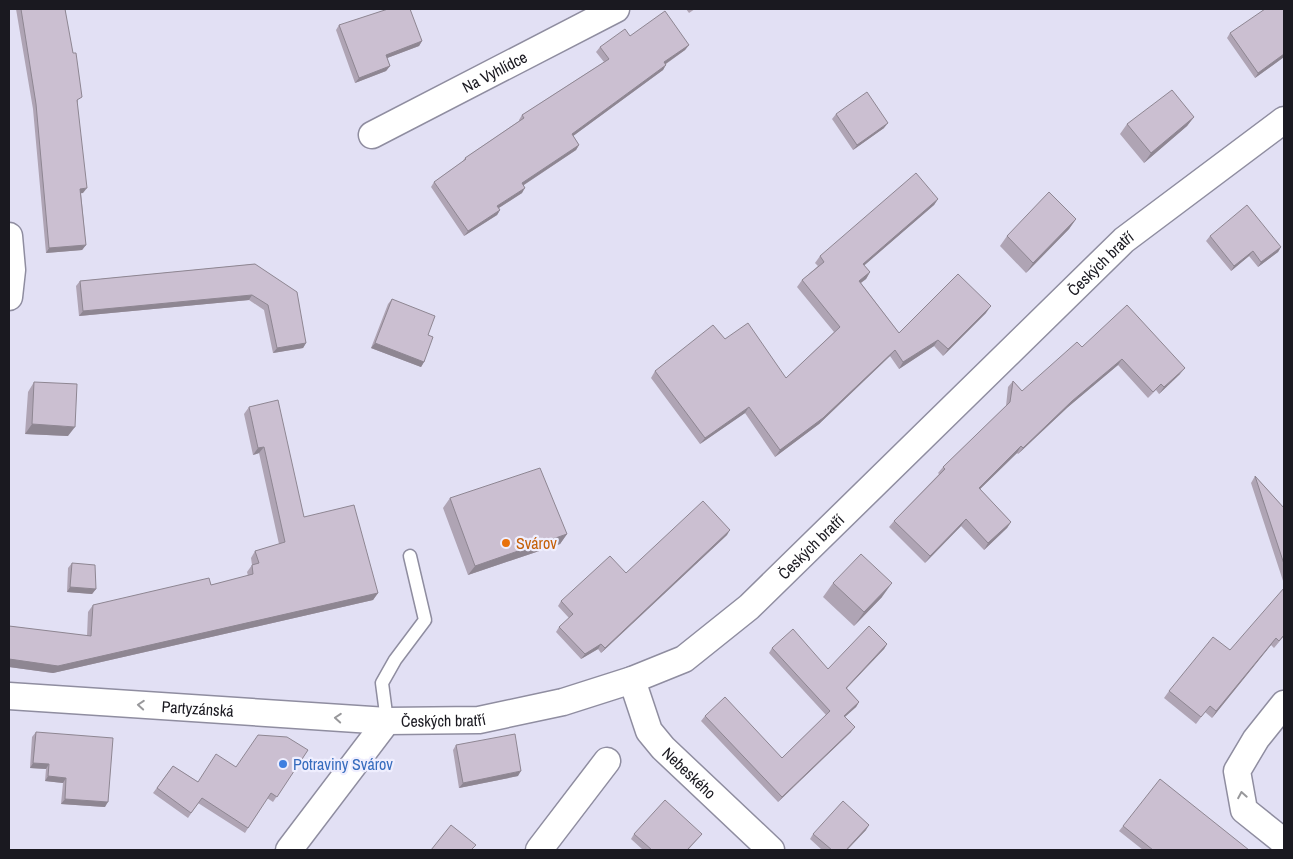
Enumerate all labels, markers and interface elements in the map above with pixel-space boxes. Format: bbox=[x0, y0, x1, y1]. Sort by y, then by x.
street label: Na Vyhlídce bbox=[458, 46, 531, 98]
street label: Českých bratří bbox=[1062, 226, 1138, 301]
street label: Českých bratří bbox=[773, 509, 849, 584]
place label: Svárov bbox=[516, 532, 557, 554]
marker: Svárov bbox=[500, 537, 512, 549]
street label: Partyzánská bbox=[161, 695, 235, 722]
one-way arrow bbox=[137, 699, 145, 710]
street label: Českých bratří bbox=[401, 708, 488, 732]
one-way arrow bbox=[334, 713, 342, 724]
street label: Nebeského bbox=[658, 742, 721, 804]
place label: Potraviny Svárov bbox=[293, 753, 393, 775]
marker: Potraviny Svárov bbox=[277, 758, 289, 770]
one-way arrow bbox=[1237, 791, 1247, 800]

